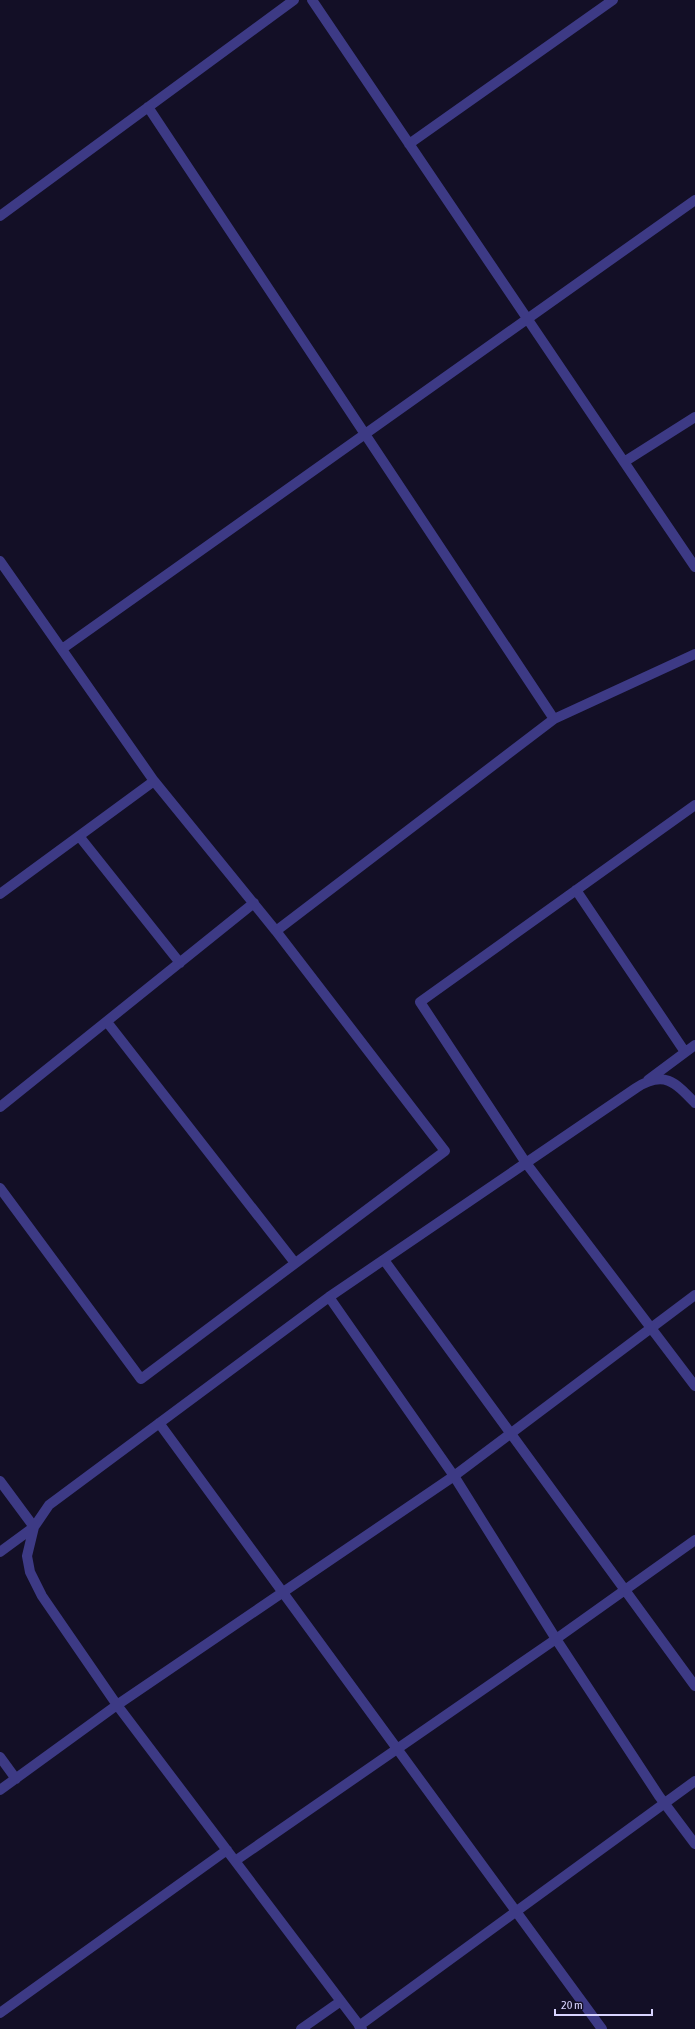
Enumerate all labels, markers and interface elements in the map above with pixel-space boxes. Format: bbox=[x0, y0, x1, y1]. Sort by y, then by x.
scale bar bbox=[555, 1991, 652, 2017]
text: 20 m bbox=[561, 1998, 583, 2012]

